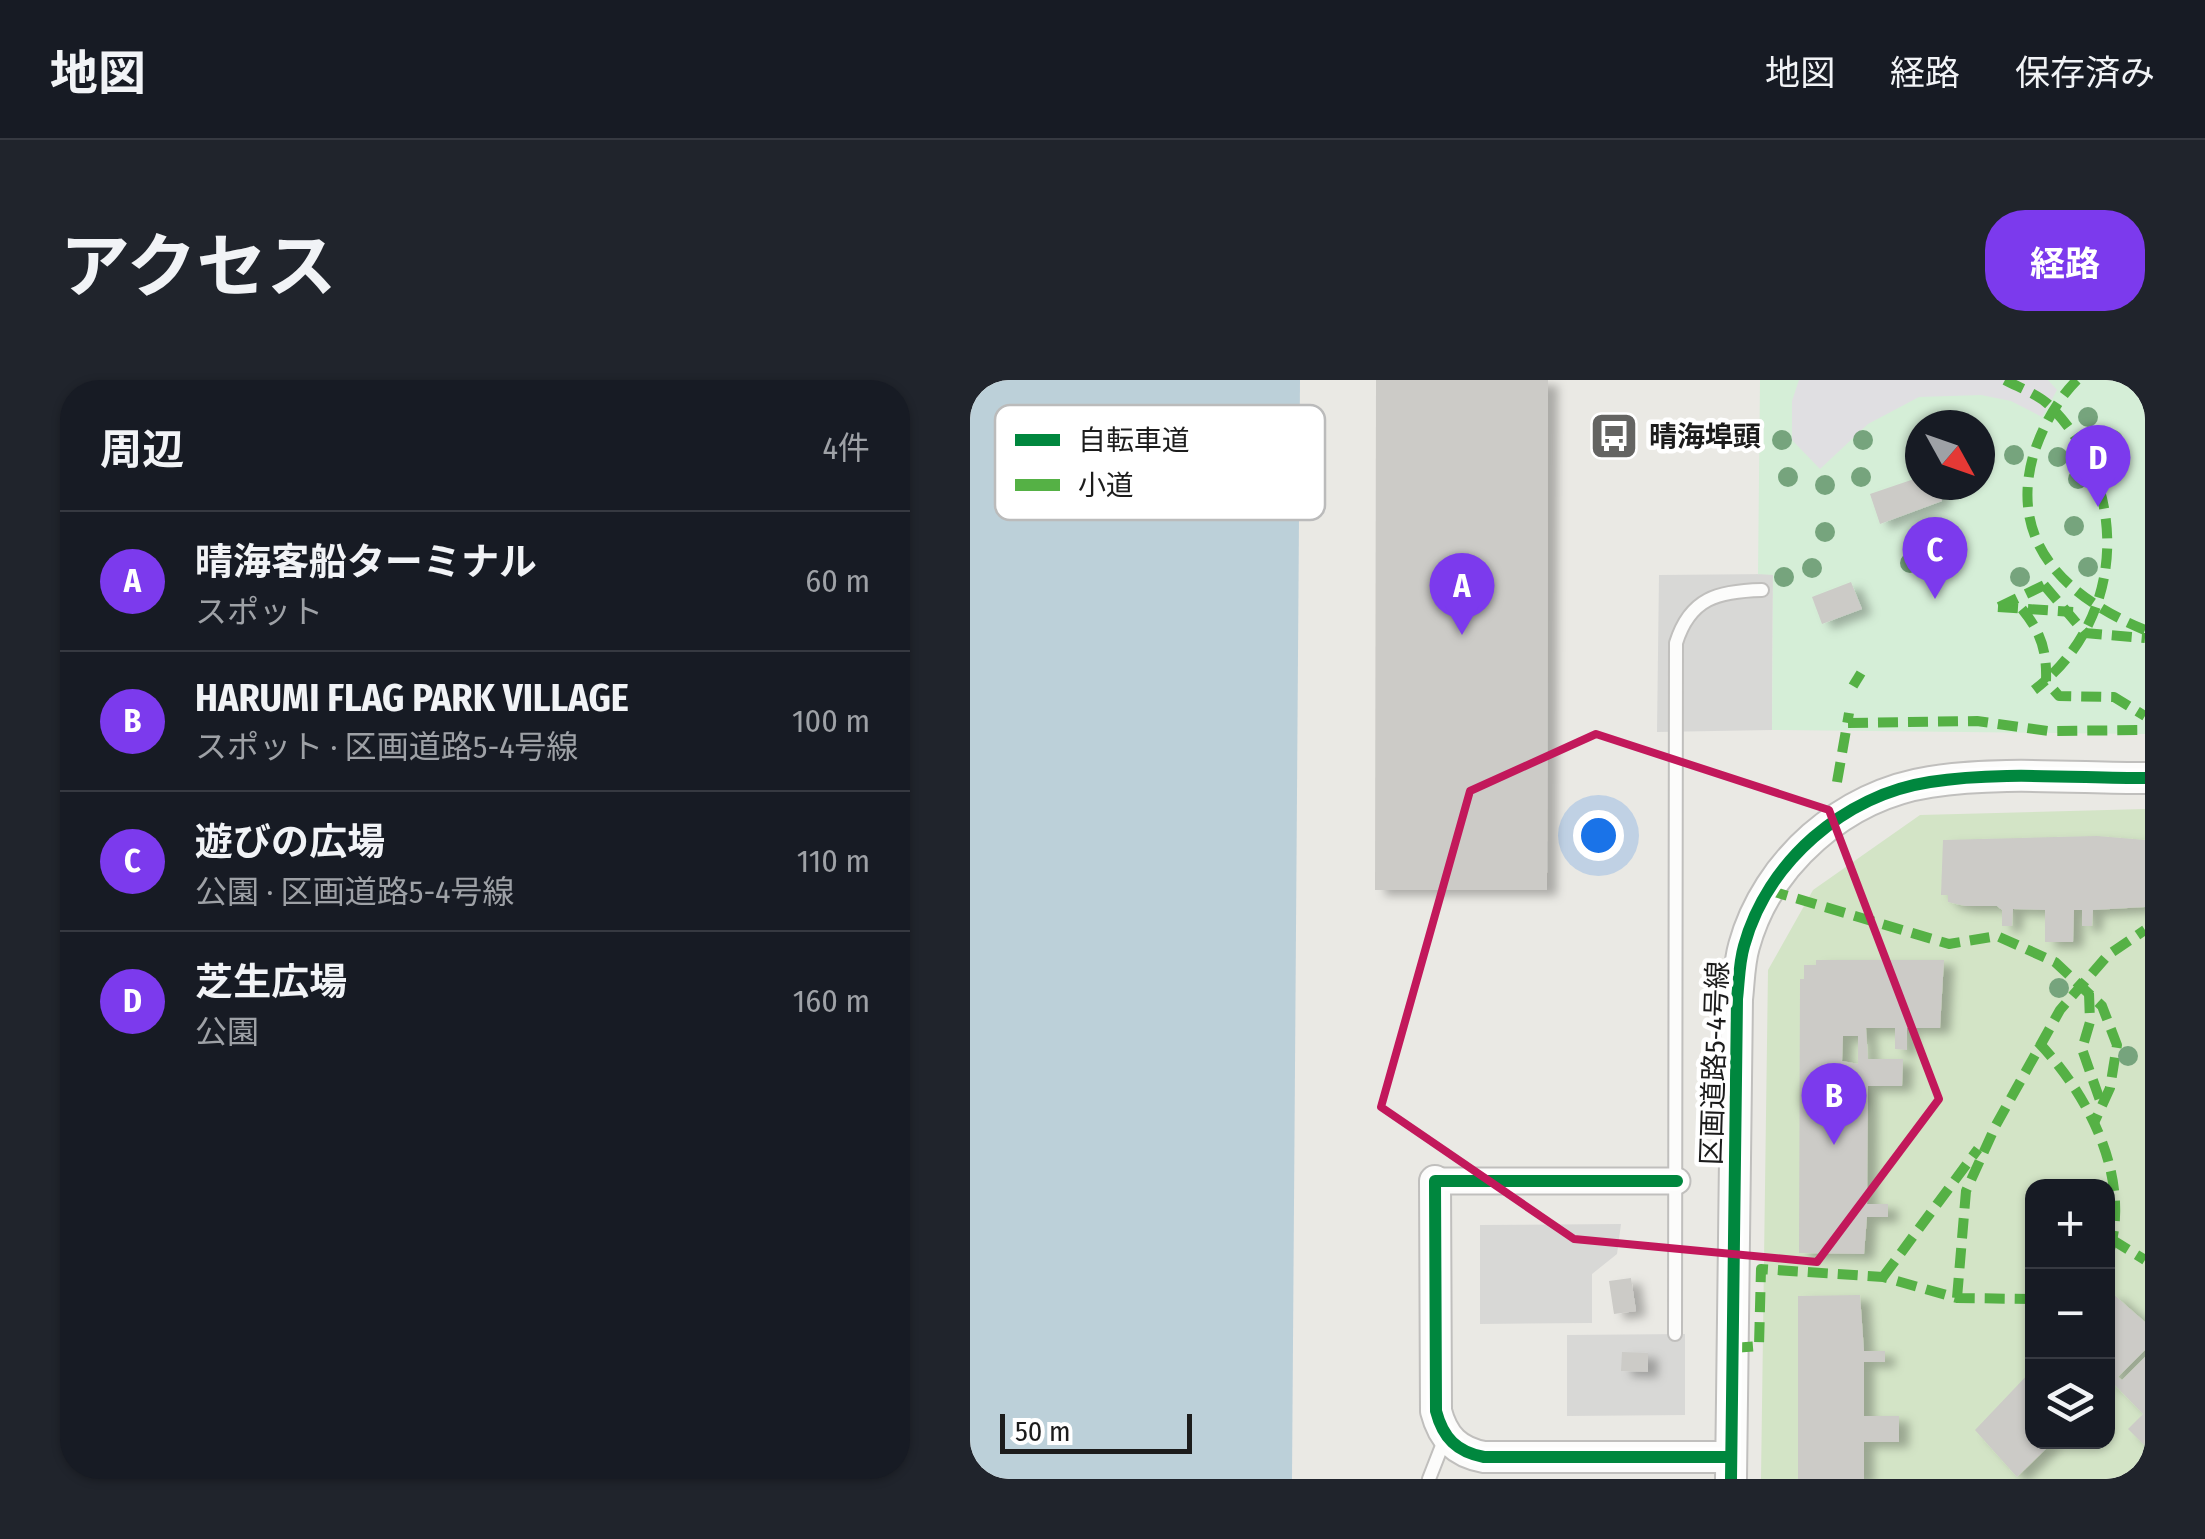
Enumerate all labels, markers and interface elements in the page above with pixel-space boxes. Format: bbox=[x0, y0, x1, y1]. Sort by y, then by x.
text: 地図 bbox=[50, 45, 146, 103]
text: 地図 bbox=[1765, 52, 1835, 94]
text: 経路 bbox=[1890, 52, 1960, 94]
text: 保存済み bbox=[2015, 52, 2155, 94]
button: 経路 bbox=[1985, 210, 2145, 311]
text: アクセス bbox=[60, 226, 337, 310]
legend bbox=[995, 405, 1325, 520]
bus stop icon: 晴海埠頭 bbox=[1588, 410, 1640, 462]
north arrow bbox=[1905, 410, 1995, 500]
place label: 晴海埠頭 bbox=[1649, 420, 1761, 453]
text: 自転車道 bbox=[1078, 424, 1190, 457]
pin: D bbox=[2066, 424, 2130, 507]
text: 周辺 bbox=[100, 425, 184, 475]
text: 4件 bbox=[823, 429, 870, 467]
text: 小道 bbox=[1078, 469, 1134, 502]
pin: C bbox=[1902, 516, 1968, 599]
text: 晴海客船ターミナル bbox=[195, 539, 537, 585]
pin: A bbox=[1430, 552, 1494, 635]
text: A bbox=[124, 562, 141, 600]
text: 60 m bbox=[805, 562, 870, 600]
text: スポット bbox=[195, 593, 323, 631]
text: HARUMI FLAG PARK VILLAGE bbox=[195, 675, 629, 721]
text: B bbox=[124, 702, 141, 740]
text: 100 m bbox=[792, 702, 870, 740]
text: スポット · 区画道路5-4号線 bbox=[195, 728, 579, 766]
your location bbox=[1573, 810, 1624, 861]
text: 遊びの広場 bbox=[195, 819, 385, 865]
text: C bbox=[124, 842, 141, 880]
text: 110 m bbox=[797, 842, 870, 880]
text: 公園 · 区画道路5-4号線 bbox=[195, 873, 515, 911]
text: 芝生広場 bbox=[195, 959, 347, 1005]
street label: 区画道路5-4号線 bbox=[1694, 960, 1735, 1166]
text: D bbox=[123, 982, 142, 1020]
text: 160 m bbox=[793, 982, 870, 1020]
text: 公園 bbox=[195, 1013, 259, 1051]
pin: B bbox=[1802, 1062, 1866, 1145]
map controls bbox=[2025, 1179, 2115, 1449]
button: + bbox=[2025, 1179, 2115, 1269]
button: − bbox=[2025, 1269, 2115, 1359]
button: layers bbox=[2025, 1359, 2115, 1449]
scale bar bbox=[1000, 1409, 1192, 1454]
text: 50 m bbox=[1015, 1415, 1071, 1448]

